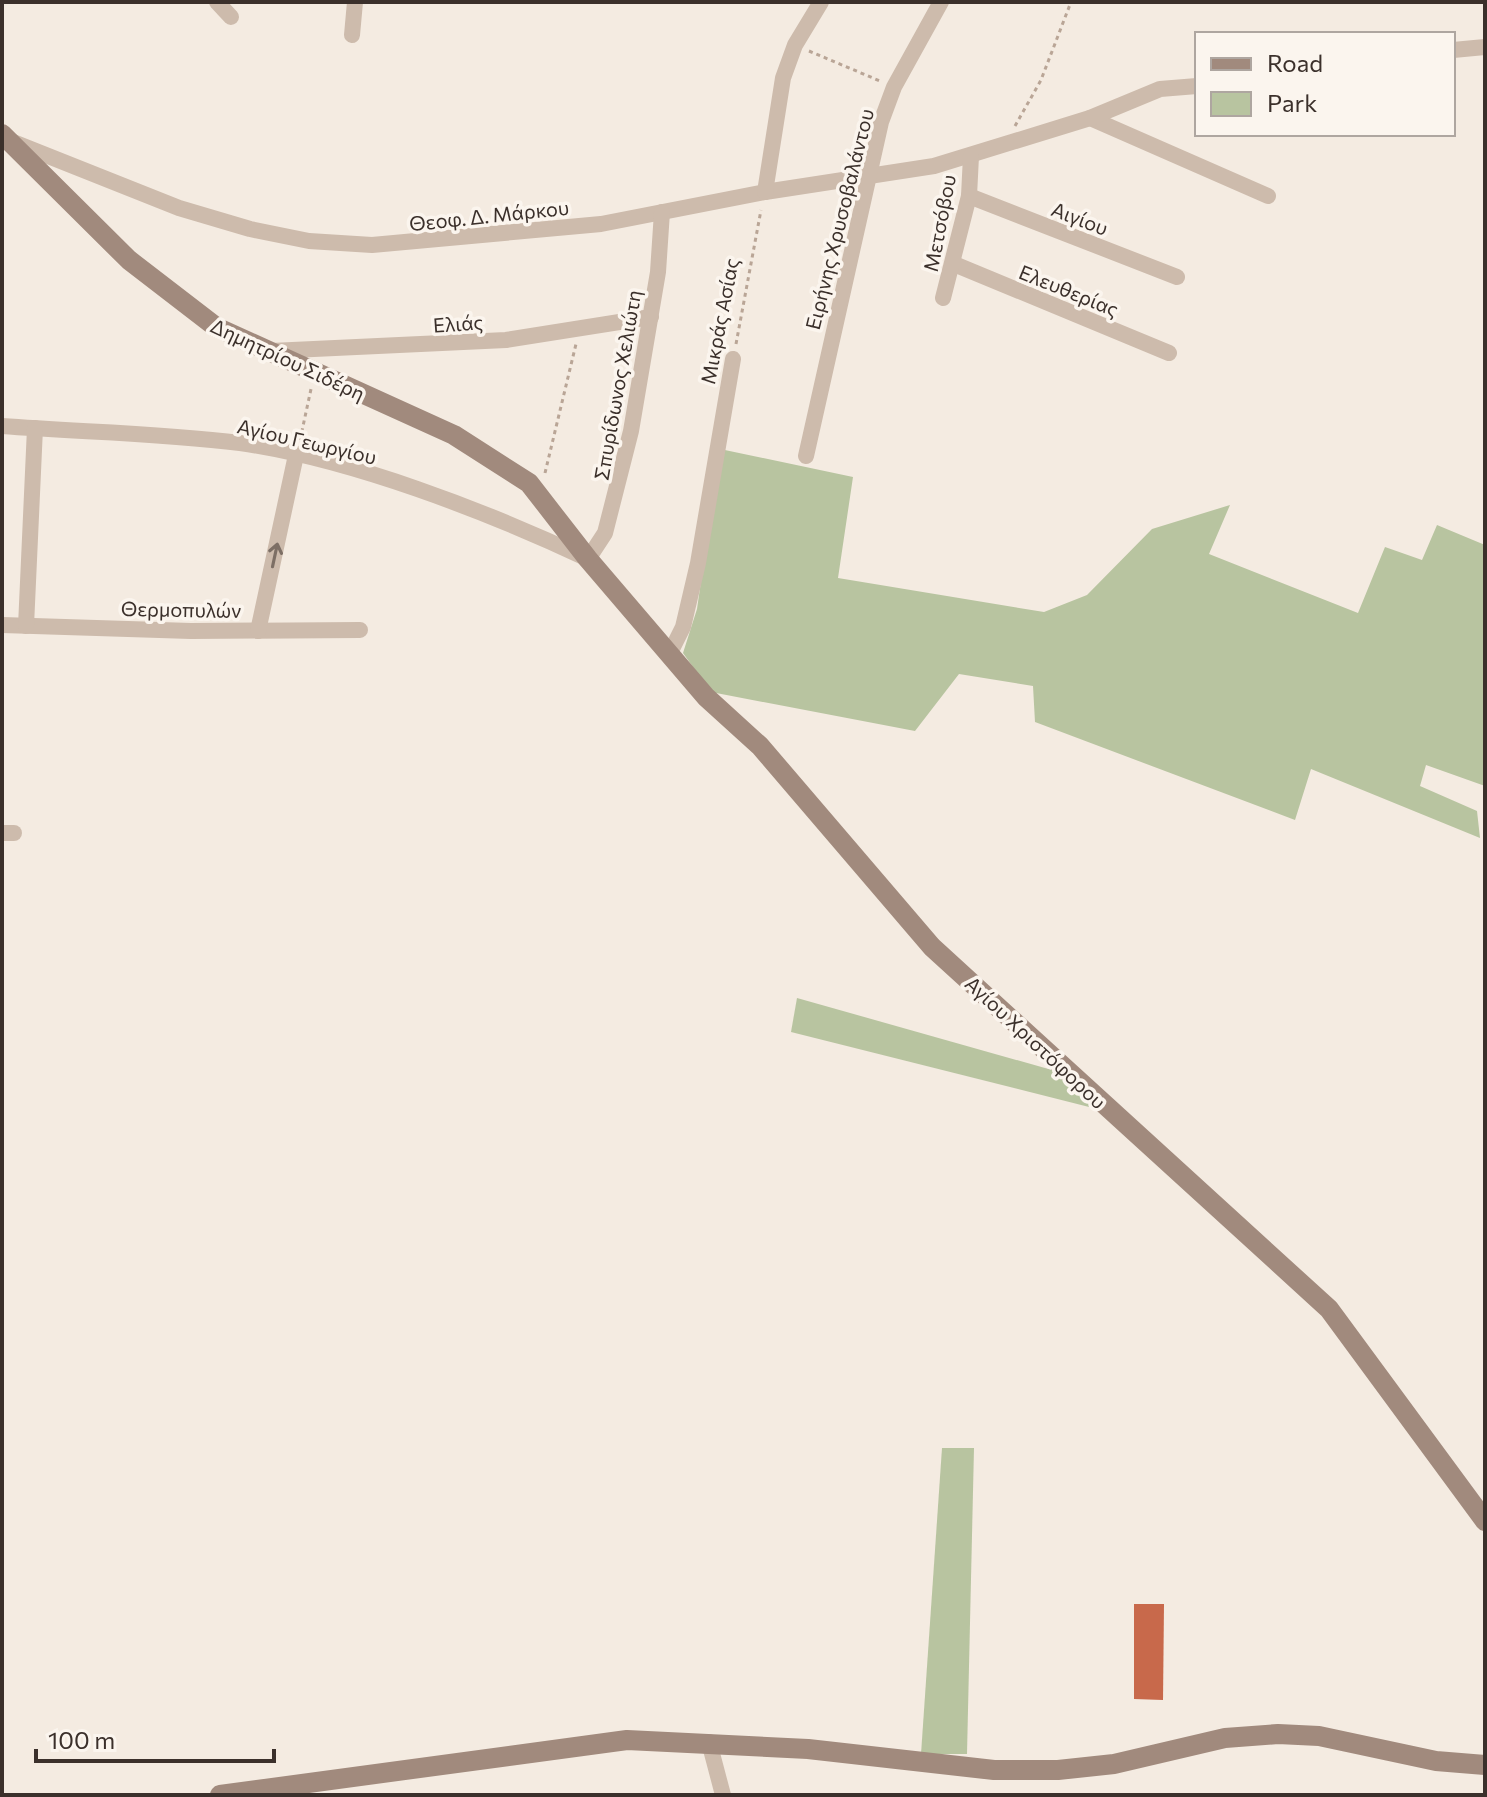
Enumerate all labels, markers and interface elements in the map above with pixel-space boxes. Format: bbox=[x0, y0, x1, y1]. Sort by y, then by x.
legend bbox=[1195, 32, 1455, 136]
text: Road bbox=[1267, 48, 1323, 77]
text: Park bbox=[1267, 88, 1317, 117]
street label: Ειρήνης Χρυσοβαλάντου bbox=[800, 106, 878, 332]
street label: Μετσόβου bbox=[918, 173, 960, 273]
street label: Θεοφ. Δ. Μάρκου bbox=[408, 195, 570, 235]
street label: Αιγίου bbox=[1048, 196, 1112, 240]
street label: Μικράς Ασίας bbox=[695, 256, 743, 386]
street label: Ελευθερίας bbox=[1016, 259, 1122, 321]
street label: Σπυρίδωνος Χελιώτη bbox=[588, 288, 646, 482]
street label: Ελιάς bbox=[432, 309, 484, 337]
street label: Δημητρίου Σιδέρη bbox=[207, 313, 369, 405]
street label: Αγίου Γεωργίου bbox=[235, 413, 379, 469]
one-way arrow bbox=[268, 542, 283, 568]
street label: Θερμοπυλών bbox=[121, 596, 241, 622]
street label: Αγίου Χριστόφορου bbox=[961, 971, 1111, 1113]
scale bar bbox=[36, 1713, 274, 1763]
text: 100 m bbox=[48, 1725, 115, 1754]

